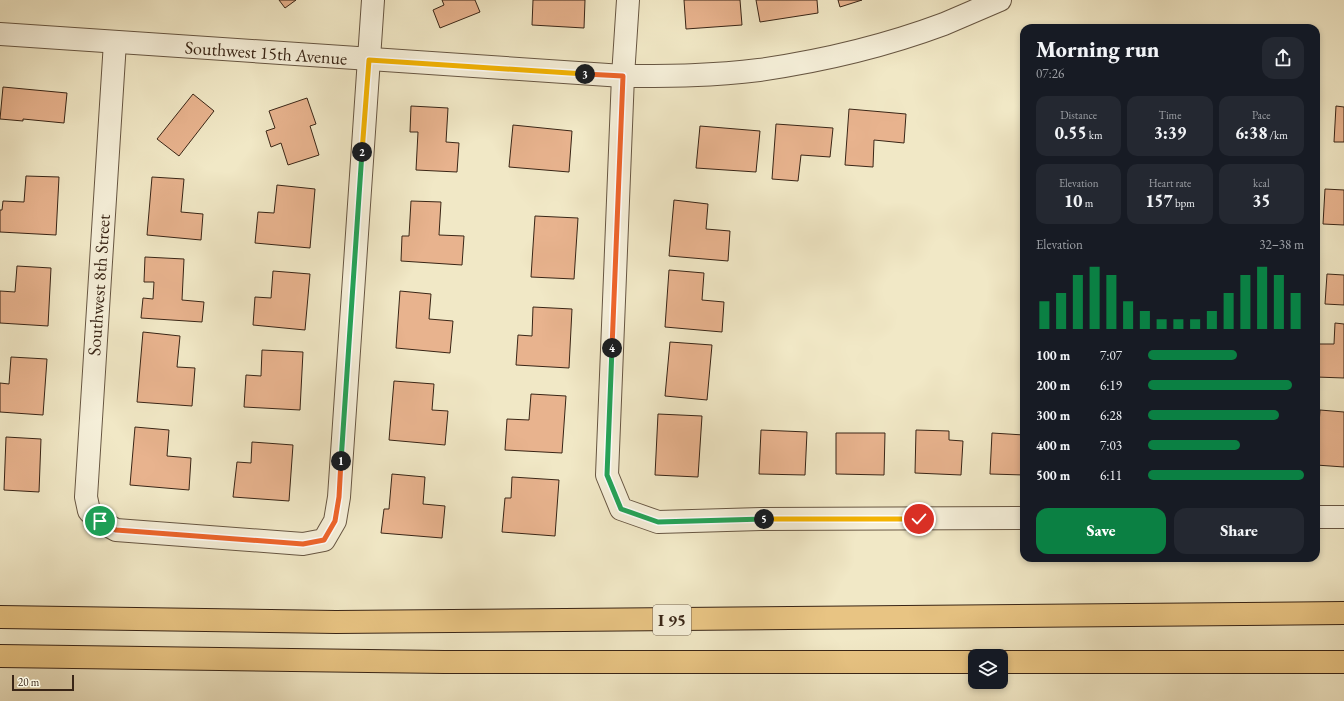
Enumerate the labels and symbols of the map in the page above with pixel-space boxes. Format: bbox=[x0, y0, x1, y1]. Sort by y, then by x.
street label: Southwest 15th Avenue bbox=[184, 35, 348, 70]
pin: 3 bbox=[575, 64, 595, 84]
pin: 2 bbox=[352, 142, 372, 162]
street label: Southwest 8th Street bbox=[82, 213, 115, 357]
pin: 4 bbox=[602, 338, 622, 358]
pin: 1 bbox=[331, 451, 351, 471]
pin bbox=[902, 502, 936, 536]
pin bbox=[83, 504, 117, 538]
pin: 5 bbox=[754, 509, 774, 529]
road number: I 95 bbox=[653, 605, 691, 635]
scale bar bbox=[12, 673, 74, 692]

